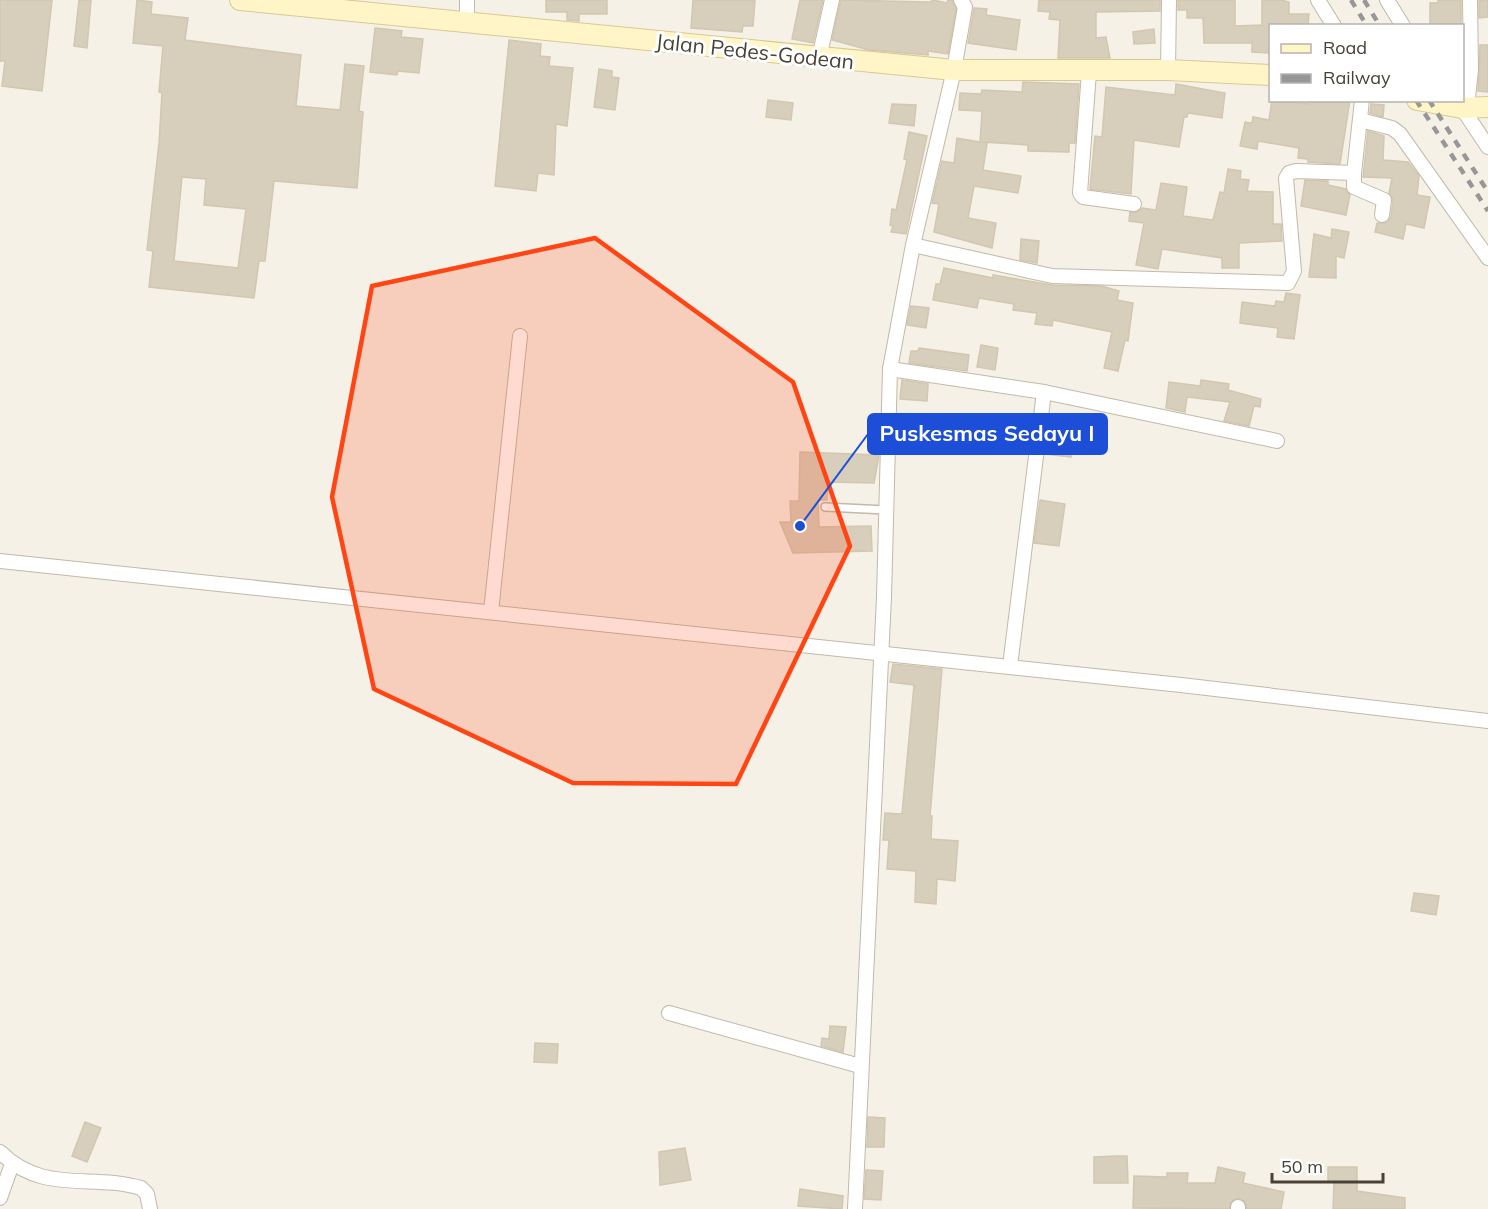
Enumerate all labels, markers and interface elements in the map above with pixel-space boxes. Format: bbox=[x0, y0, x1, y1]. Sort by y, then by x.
legend bbox=[1269, 24, 1464, 102]
street label: Jalan Pedes-Godean bbox=[655, 28, 855, 74]
text: Road bbox=[1323, 36, 1367, 59]
text: Railway bbox=[1323, 66, 1391, 89]
callout: Puskesmas Sedayu I bbox=[868, 414, 1107, 454]
text: Puskesmas Sedayu I bbox=[880, 419, 1094, 447]
scale bar bbox=[1272, 1146, 1383, 1184]
text: 50 m bbox=[1281, 1155, 1323, 1178]

